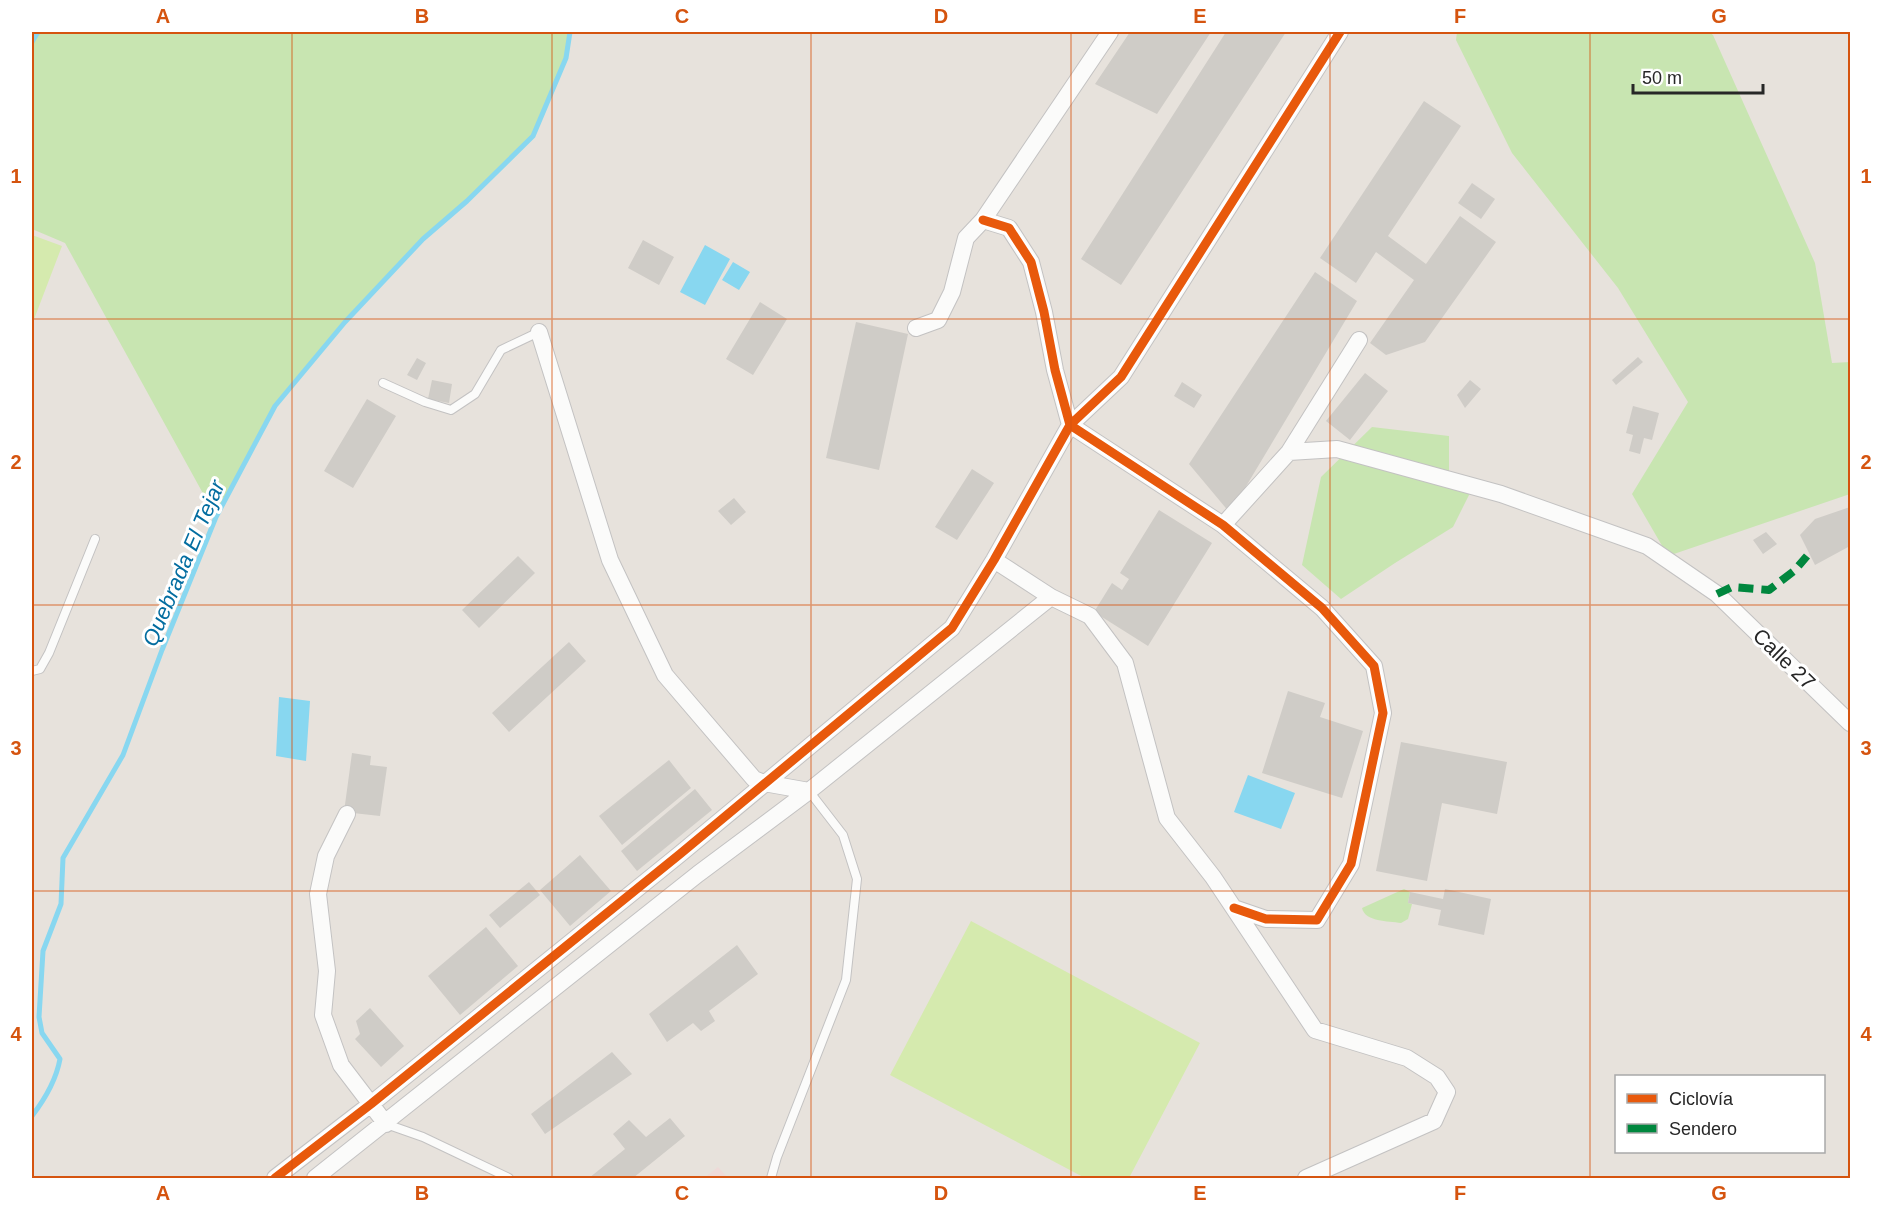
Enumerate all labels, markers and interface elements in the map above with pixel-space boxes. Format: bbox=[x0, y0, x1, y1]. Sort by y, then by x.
text: A bbox=[156, 5, 170, 27]
text: B bbox=[415, 5, 429, 27]
text: C bbox=[675, 5, 689, 27]
text: D bbox=[934, 5, 948, 27]
text: E bbox=[1193, 5, 1207, 27]
text: F bbox=[1454, 5, 1466, 27]
text: G bbox=[1711, 5, 1727, 27]
scale bar bbox=[1633, 57, 1764, 95]
text: 50 m bbox=[1642, 68, 1682, 88]
text: 1 bbox=[10, 165, 22, 187]
text: 1 bbox=[1860, 165, 1872, 187]
text: 2 bbox=[10, 451, 22, 473]
text: 2 bbox=[1860, 451, 1872, 473]
water label: Quebrada El Tejar bbox=[137, 475, 230, 650]
street label: Calle 27 bbox=[1749, 624, 1820, 694]
text: 3 bbox=[10, 737, 22, 759]
text: 3 bbox=[1860, 737, 1872, 759]
text: 4 bbox=[10, 1023, 22, 1045]
text: 4 bbox=[1860, 1023, 1872, 1045]
legend bbox=[1615, 1075, 1825, 1153]
text: Ciclovía bbox=[1669, 1089, 1734, 1109]
text: Sendero bbox=[1669, 1119, 1737, 1139]
text: A bbox=[156, 1182, 170, 1204]
text: B bbox=[415, 1182, 429, 1204]
text: C bbox=[675, 1182, 689, 1204]
text: D bbox=[934, 1182, 948, 1204]
text: E bbox=[1193, 1182, 1207, 1204]
text: F bbox=[1454, 1182, 1466, 1204]
text: G bbox=[1711, 1182, 1727, 1204]

